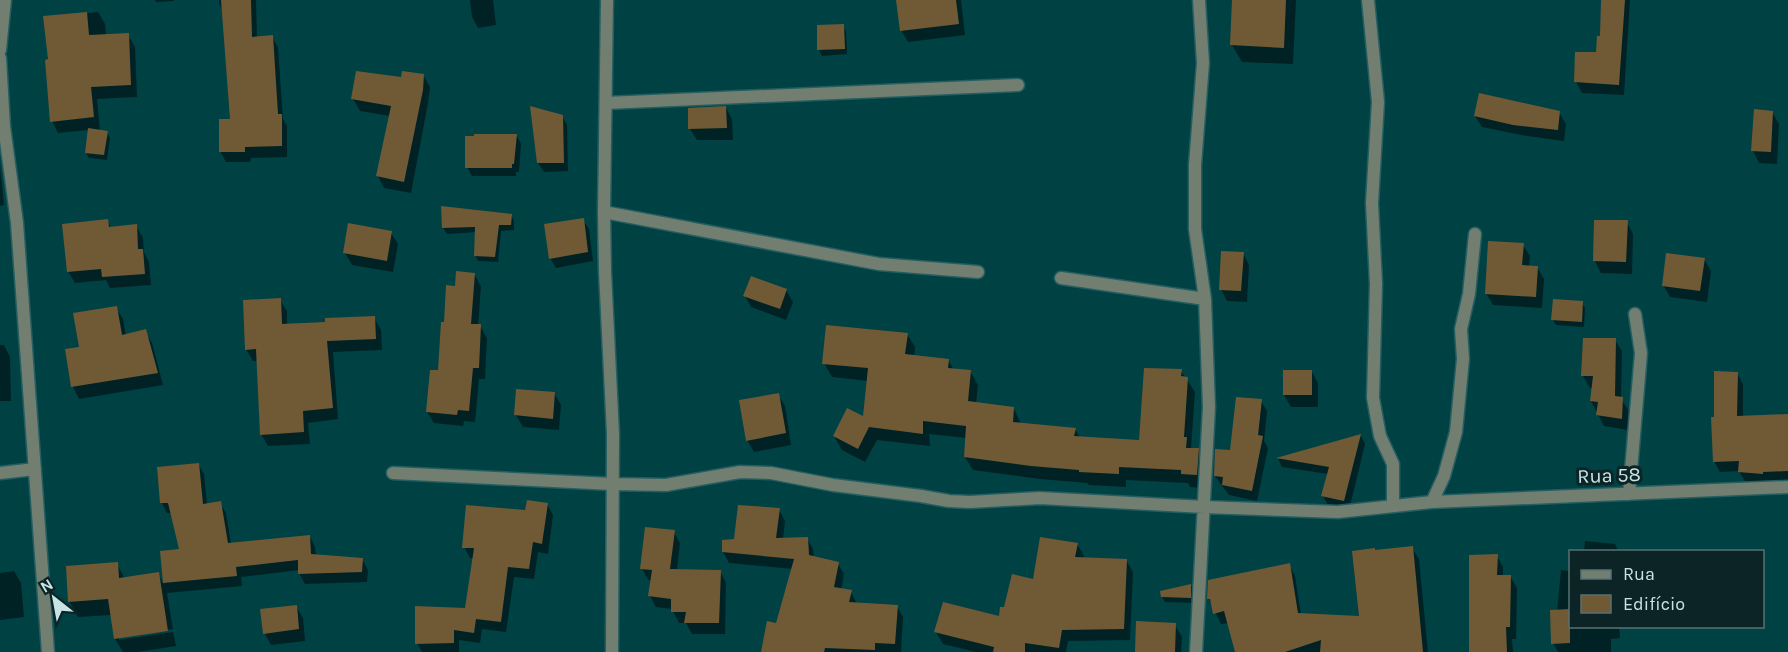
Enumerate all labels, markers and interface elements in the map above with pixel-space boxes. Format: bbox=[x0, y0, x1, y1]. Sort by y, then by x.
street label: Rua 58 bbox=[1577, 463, 1641, 488]
legend bbox=[1569, 550, 1764, 628]
text: Rua bbox=[1623, 563, 1655, 585]
north arrow bbox=[24, 568, 84, 628]
text: N bbox=[37, 574, 56, 597]
text: Edifício bbox=[1623, 593, 1685, 615]

